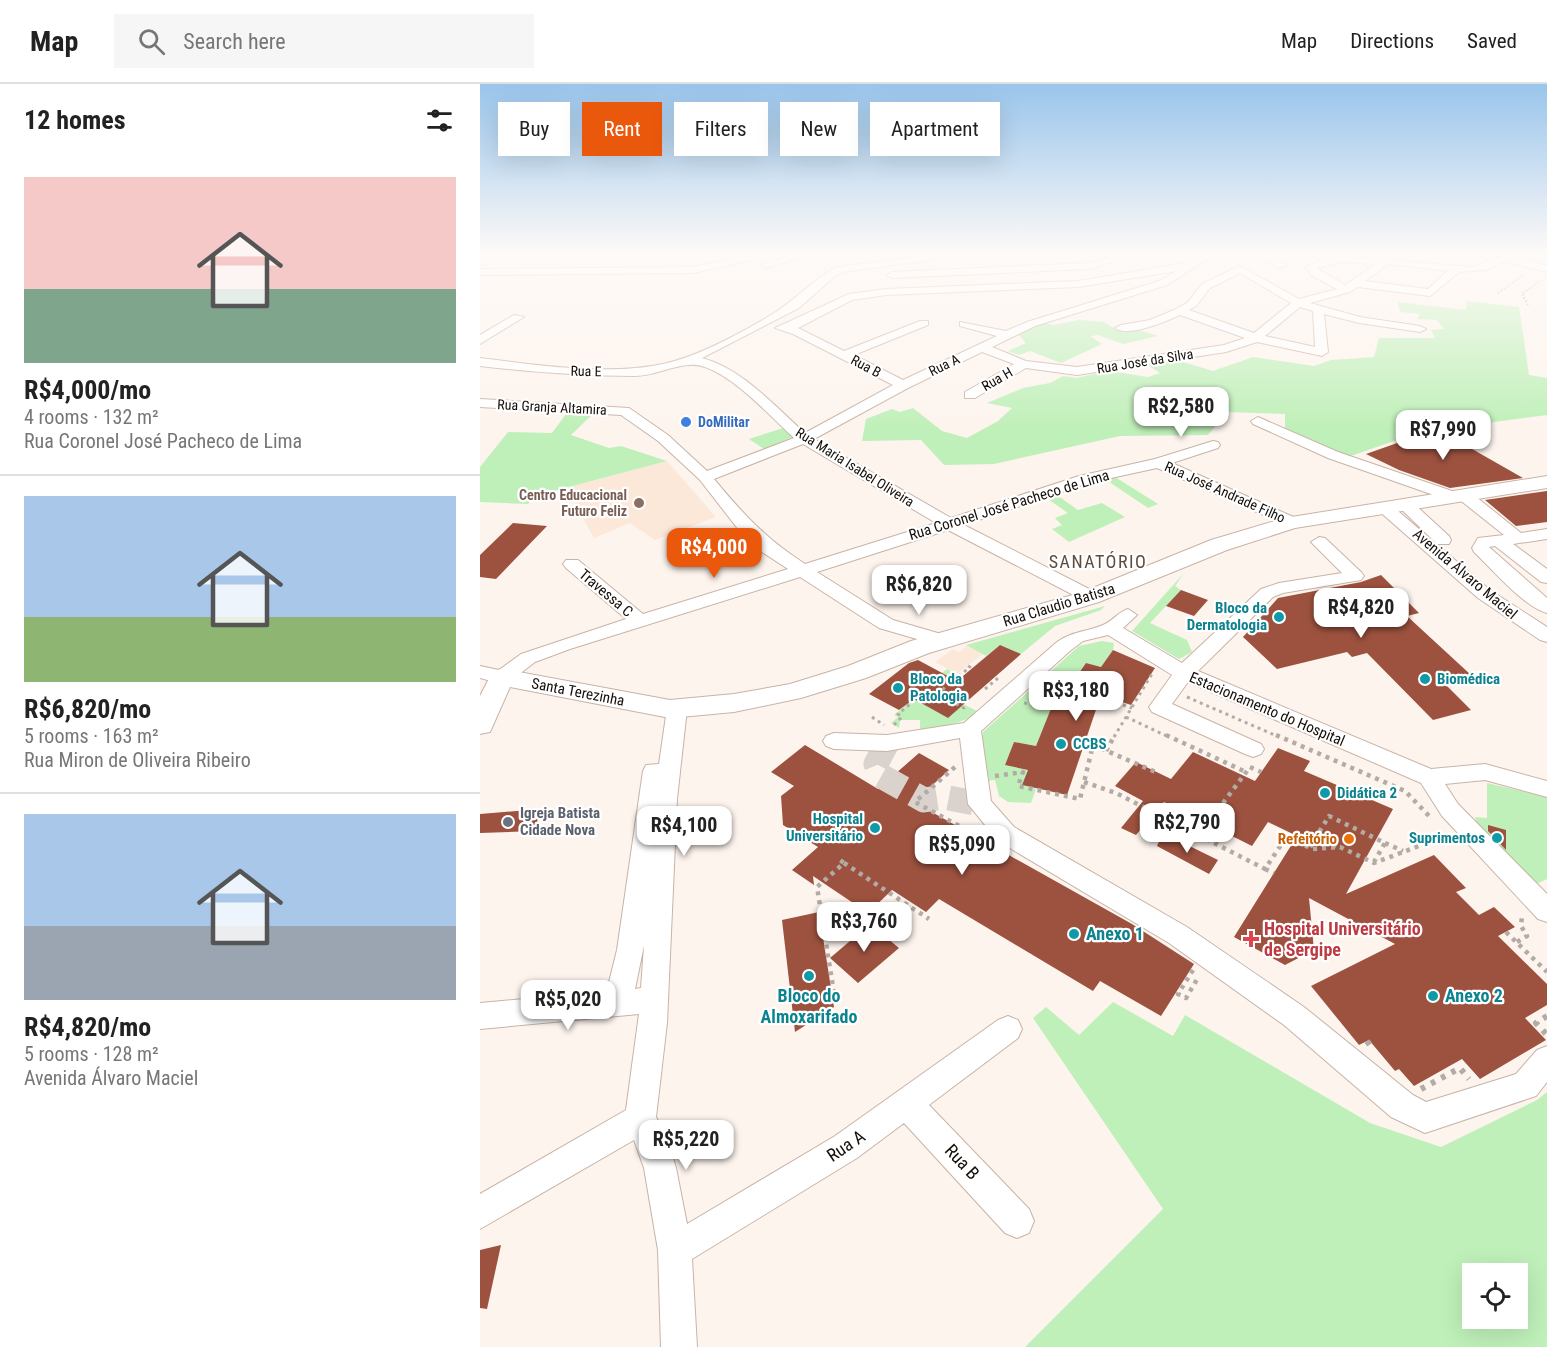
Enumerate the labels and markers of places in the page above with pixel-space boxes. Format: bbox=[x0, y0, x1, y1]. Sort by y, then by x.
pin: R$2,580 bbox=[1126, 387, 1236, 438]
pin: R$7,990 bbox=[1388, 410, 1498, 461]
place label: DoMilitar bbox=[698, 414, 750, 430]
marker: DoMilitar bbox=[679, 415, 693, 429]
place label: Centro Educacional Futuro Feliz bbox=[519, 487, 627, 519]
marker: Centro Educacional Futuro Feliz bbox=[632, 496, 646, 510]
pin: R$4,000 bbox=[659, 528, 769, 579]
pin: R$6,820 bbox=[864, 565, 974, 616]
pin: R$4,820 bbox=[1306, 588, 1416, 639]
place label: Bloco da Dermatologia bbox=[1187, 599, 1267, 634]
marker: Bloco da Dermatologia bbox=[1272, 610, 1286, 624]
place label: Bloco da Patologia bbox=[910, 670, 967, 705]
place label: Biomédica bbox=[1437, 670, 1500, 688]
pin: R$3,180 bbox=[1021, 671, 1131, 722]
marker: Biomédica bbox=[1418, 672, 1432, 686]
marker: Bloco da Patologia bbox=[891, 681, 905, 695]
place label: CCBS bbox=[1073, 735, 1107, 753]
marker: CCBS bbox=[1054, 737, 1068, 751]
place label: Didática 2 bbox=[1337, 784, 1397, 802]
marker: Didática 2 bbox=[1318, 786, 1332, 800]
pin: R$2,790 bbox=[1132, 803, 1242, 854]
place label: Igreja Batista Cidade Nova bbox=[520, 804, 600, 839]
pin: R$4,100 bbox=[629, 806, 739, 857]
place label: Hospital Universitário bbox=[786, 810, 863, 845]
marker: Igreja Batista Cidade Nova bbox=[501, 815, 515, 829]
marker: Hospital Universitário bbox=[868, 821, 882, 835]
pin: R$5,090 bbox=[907, 825, 1017, 876]
place label: Suprimentos bbox=[1409, 829, 1485, 847]
place label: Refeitório bbox=[1278, 830, 1337, 848]
marker: Suprimentos bbox=[1490, 831, 1504, 845]
marker: Refeitório bbox=[1342, 832, 1356, 846]
pin: R$3,760 bbox=[809, 902, 919, 953]
place label: Hospital Universitário de Sergipe bbox=[1264, 918, 1421, 960]
place label: Anexo 1 bbox=[1086, 923, 1144, 944]
marker: Anexo 1 bbox=[1067, 927, 1081, 941]
marker: Hospital Universitário de Sergipe bbox=[1242, 930, 1260, 948]
marker: Bloco do Almoxarifado bbox=[802, 969, 816, 983]
pin: R$5,020 bbox=[513, 980, 623, 1031]
place label: Bloco do Almoxarifado bbox=[761, 985, 857, 1027]
place label: Anexo 2 bbox=[1445, 985, 1503, 1006]
marker: Anexo 2 bbox=[1426, 989, 1440, 1003]
pin: R$5,220 bbox=[631, 1120, 741, 1171]

